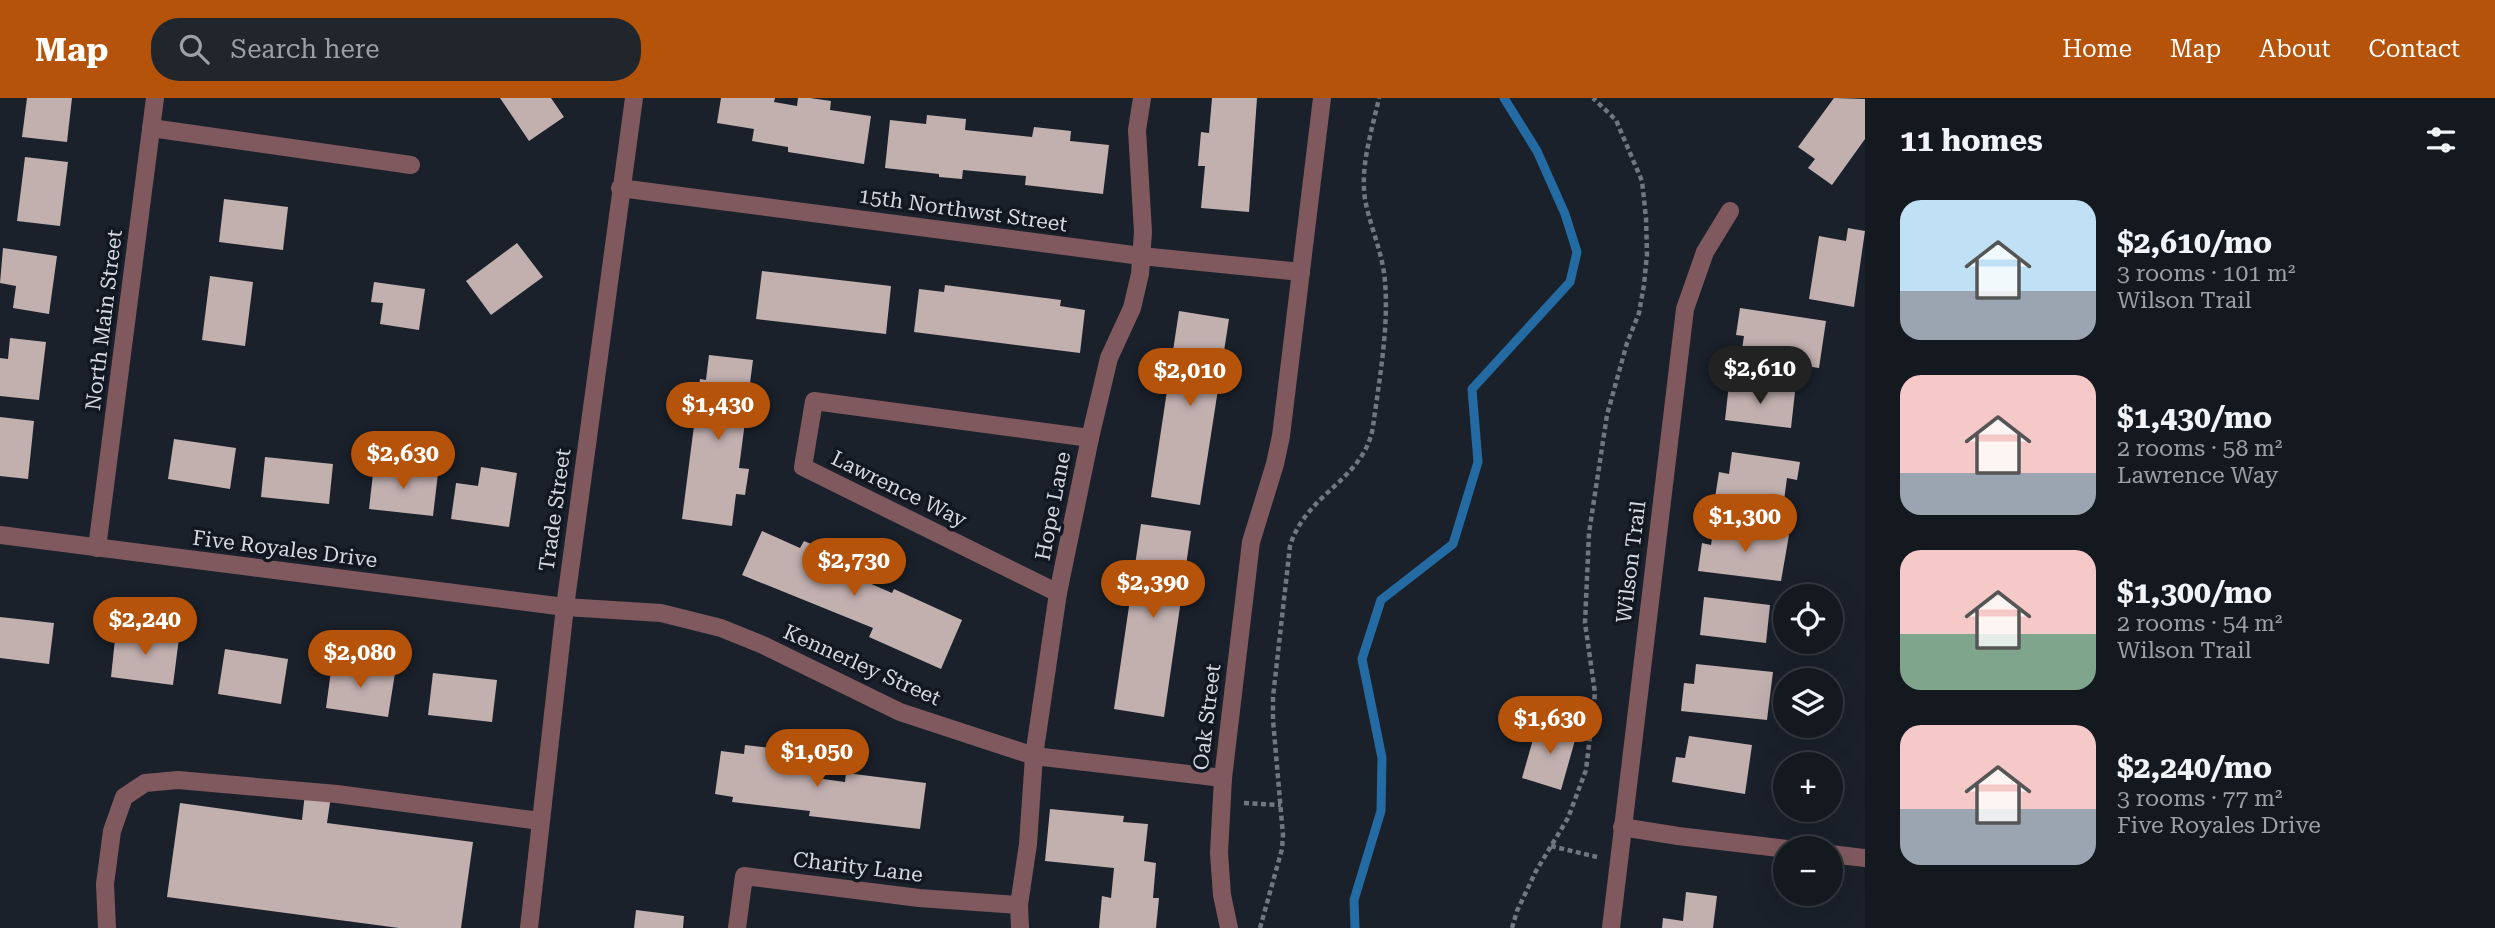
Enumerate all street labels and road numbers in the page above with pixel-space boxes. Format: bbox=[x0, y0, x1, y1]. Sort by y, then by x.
street label: 15th Northwst Street bbox=[857, 183, 1069, 237]
street label: North Main Street bbox=[81, 228, 127, 412]
street label: Lawrence Way bbox=[828, 446, 971, 532]
street label: Trade Street bbox=[534, 447, 576, 573]
street label: Hope Lane bbox=[1031, 450, 1075, 562]
street label: Wilson Trail bbox=[1612, 499, 1650, 624]
street label: Five Royales Drive bbox=[191, 526, 379, 572]
street label: Kennerley Street bbox=[780, 620, 944, 710]
street label: Oak Street bbox=[1189, 662, 1225, 772]
street label: Charity Lane bbox=[792, 847, 924, 887]

